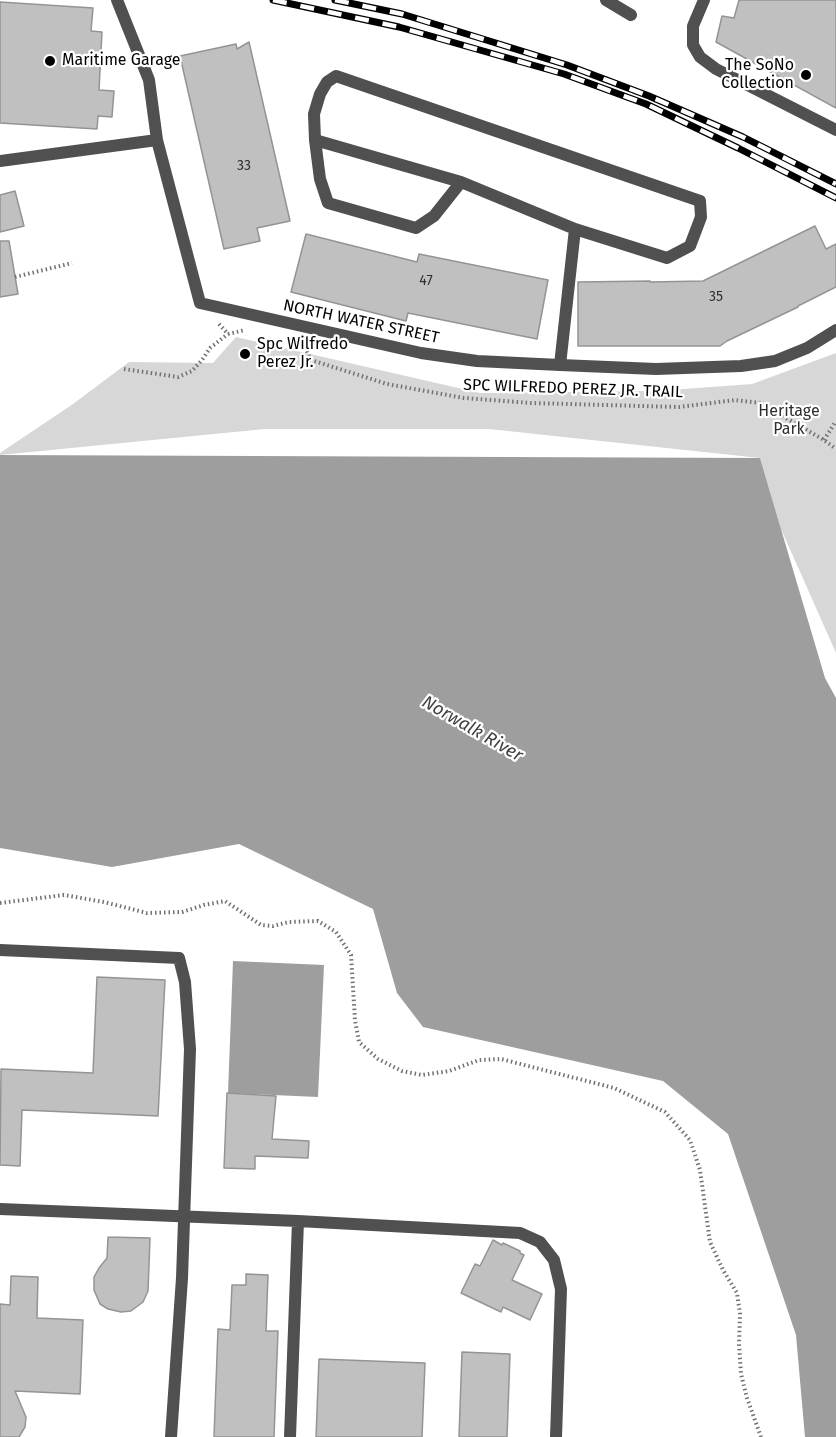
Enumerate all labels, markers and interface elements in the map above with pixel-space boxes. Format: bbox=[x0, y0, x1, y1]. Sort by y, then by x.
place label: Maritime Garage bbox=[62, 51, 181, 71]
marker: Maritime Garage bbox=[43, 54, 57, 68]
place label: The SoNo Collection bbox=[721, 56, 794, 94]
marker: The SoNo Collection bbox=[799, 68, 813, 82]
house number: 33 bbox=[237, 158, 251, 174]
house number: 47 bbox=[419, 273, 433, 289]
house number: 35 bbox=[709, 289, 723, 305]
street label: NORTH WATER STREET bbox=[281, 296, 441, 348]
place label: Spc Wilfredo Perez Jr. bbox=[257, 335, 348, 373]
marker: Spc Wilfredo Perez Jr. bbox=[238, 347, 252, 361]
street label: SPC WILFREDO PEREZ JR. TRAIL bbox=[463, 376, 683, 402]
park label: Heritage Park bbox=[758, 402, 820, 440]
water label: Norwalk River bbox=[418, 691, 526, 767]

